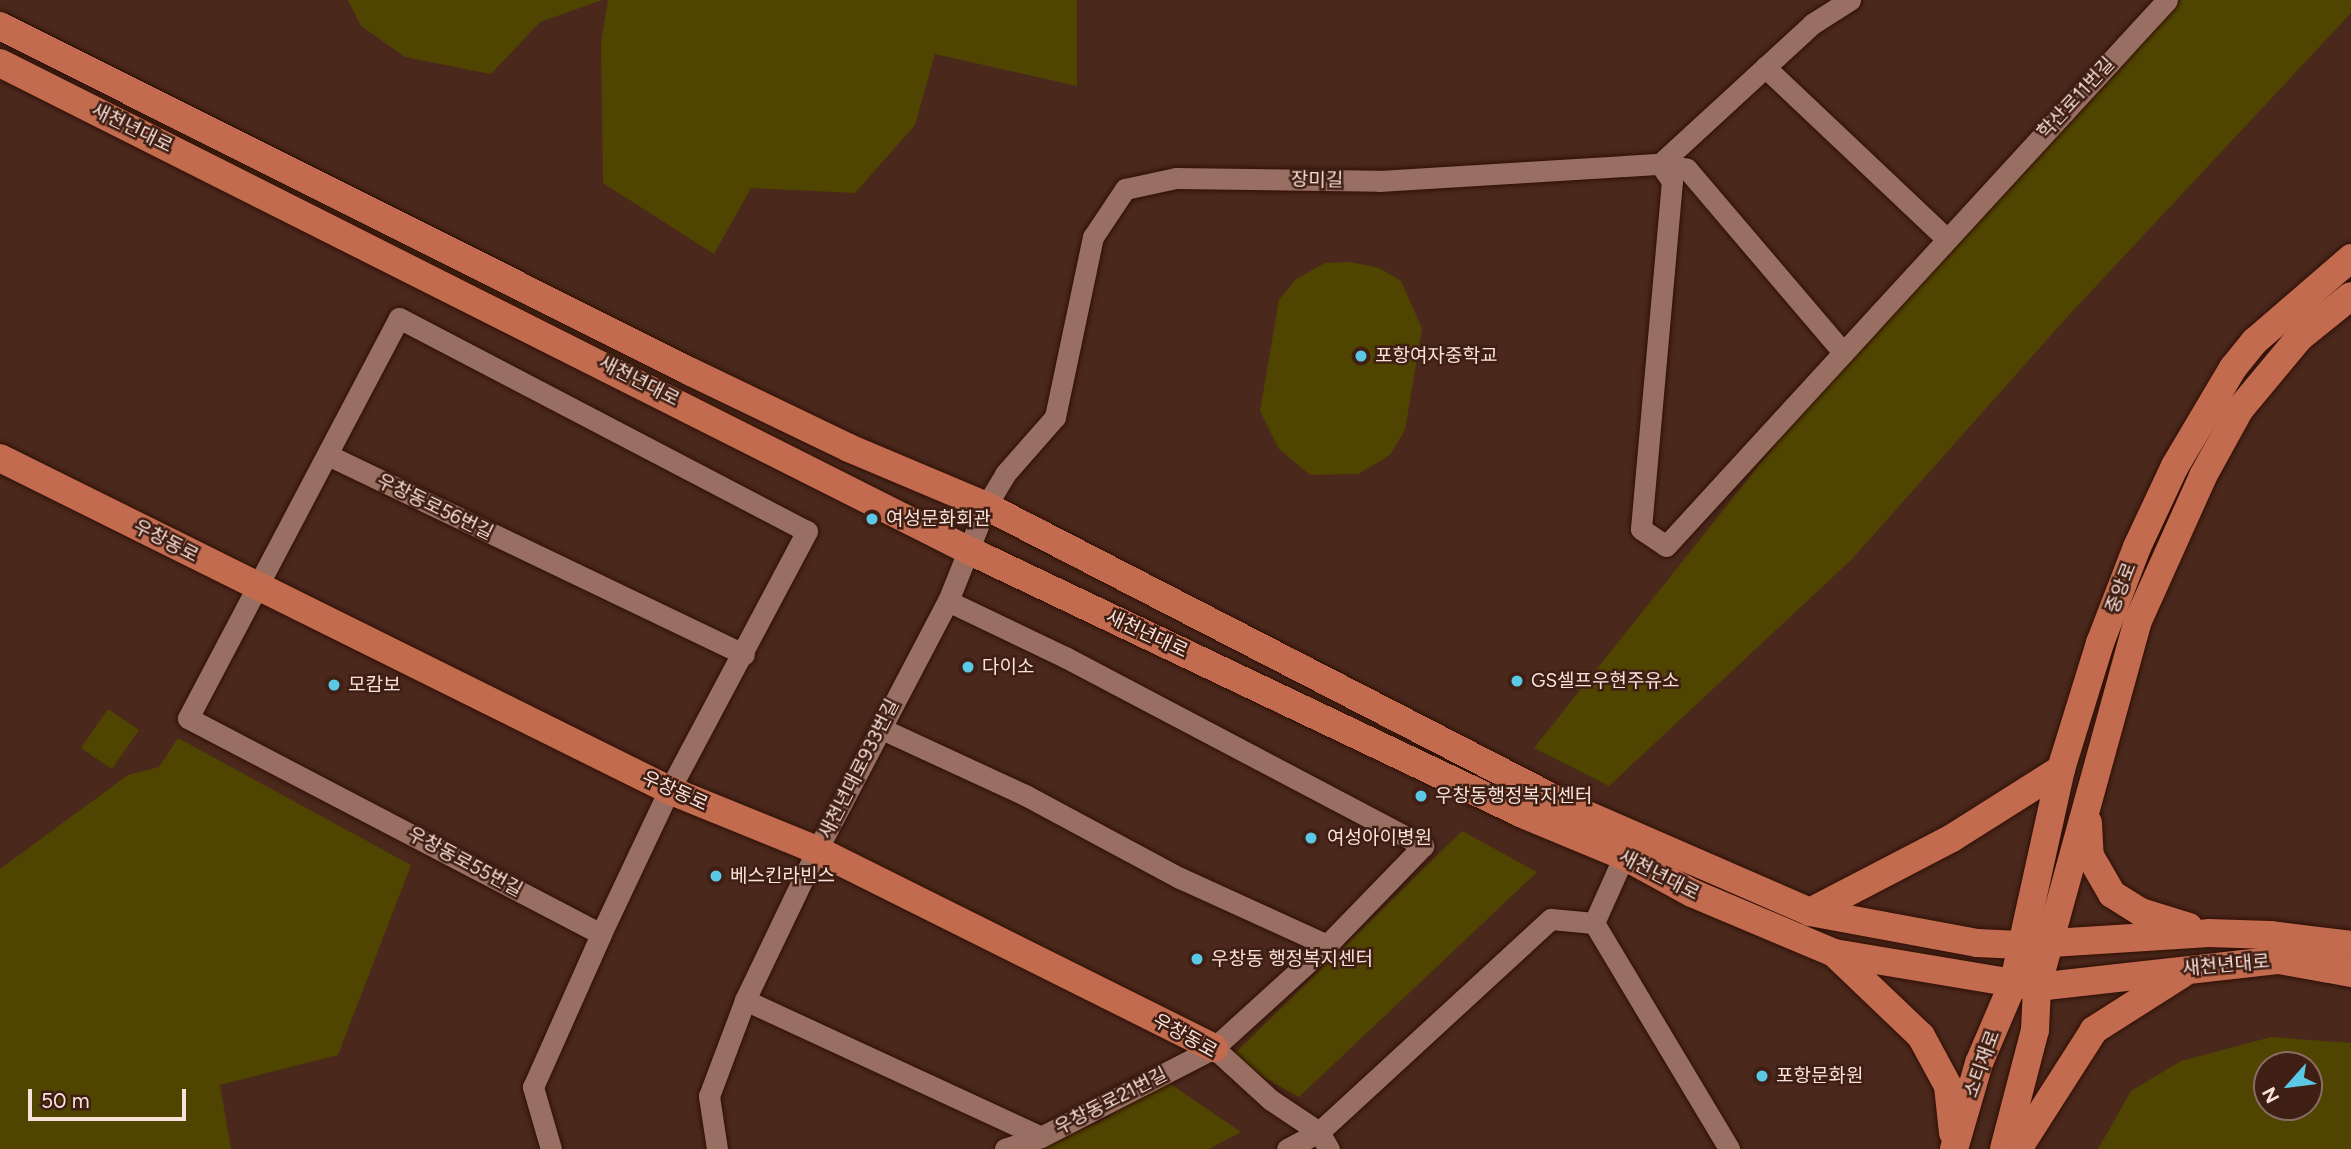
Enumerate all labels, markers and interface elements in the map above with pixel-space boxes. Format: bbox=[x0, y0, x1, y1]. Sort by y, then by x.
street label: 학산로11번길 bbox=[2033, 53, 2119, 143]
street label: 새천년대로 bbox=[88, 99, 176, 157]
street label: 장미길 bbox=[1291, 168, 1343, 192]
place label: 포항여자중학교 bbox=[1375, 345, 1497, 367]
marker: 포항여자중학교 bbox=[1353, 348, 1369, 364]
street label: 새천년대로 bbox=[595, 351, 683, 411]
street label: 우창동로56번길 bbox=[373, 469, 497, 545]
place label: 여성문화회관 bbox=[886, 508, 991, 530]
marker: 여성문화회관 bbox=[864, 511, 880, 527]
street label: 우창동로 bbox=[130, 515, 202, 567]
street label: 중앙로 bbox=[2101, 559, 2141, 617]
street label: 새천년대로 bbox=[1103, 605, 1191, 663]
place label: 다이소 bbox=[982, 656, 1034, 678]
marker: 다이소 bbox=[960, 659, 976, 675]
place label: GS셀프우현주유소 bbox=[1531, 670, 1679, 692]
marker: GS셀프우현주유소 bbox=[1509, 673, 1525, 689]
place label: 모캄보 bbox=[348, 674, 400, 696]
marker: 모캄보 bbox=[326, 677, 342, 693]
street label: 새천년대로933번길 bbox=[814, 695, 904, 843]
street label: 우창동로 bbox=[638, 766, 712, 816]
place label: 우창동행정복지센터 bbox=[1435, 785, 1592, 807]
marker: 우창동행정복지센터 bbox=[1413, 788, 1429, 804]
street label: 우창동로55번길 bbox=[404, 822, 526, 902]
place label: 여성아이병원 bbox=[1327, 827, 1432, 849]
marker: 여성아이병원 bbox=[1301, 828, 1321, 848]
street label: 새천년대로 bbox=[1615, 845, 1703, 905]
place label: 베스킨라빈스 bbox=[730, 865, 835, 887]
marker: 베스킨라빈스 bbox=[708, 868, 724, 884]
place label: 우창동 행정복지센터 bbox=[1211, 948, 1373, 970]
street label: 새천년대로 bbox=[2181, 950, 2271, 980]
marker: 우창동 행정복지센터 bbox=[1189, 951, 1205, 967]
street label: 우창동로 bbox=[1149, 1009, 1221, 1063]
street label: 소티재로 bbox=[1959, 1027, 2005, 1101]
north arrow bbox=[2253, 1051, 2323, 1121]
street label: 우창동로21번길 bbox=[1051, 1063, 1171, 1139]
place label: 포항문화원 bbox=[1776, 1065, 1863, 1087]
marker: 포항문화원 bbox=[1754, 1068, 1770, 1084]
scale bar bbox=[32, 1076, 189, 1120]
text: N bbox=[2257, 1083, 2284, 1107]
text: 50 m bbox=[41, 1088, 90, 1113]

